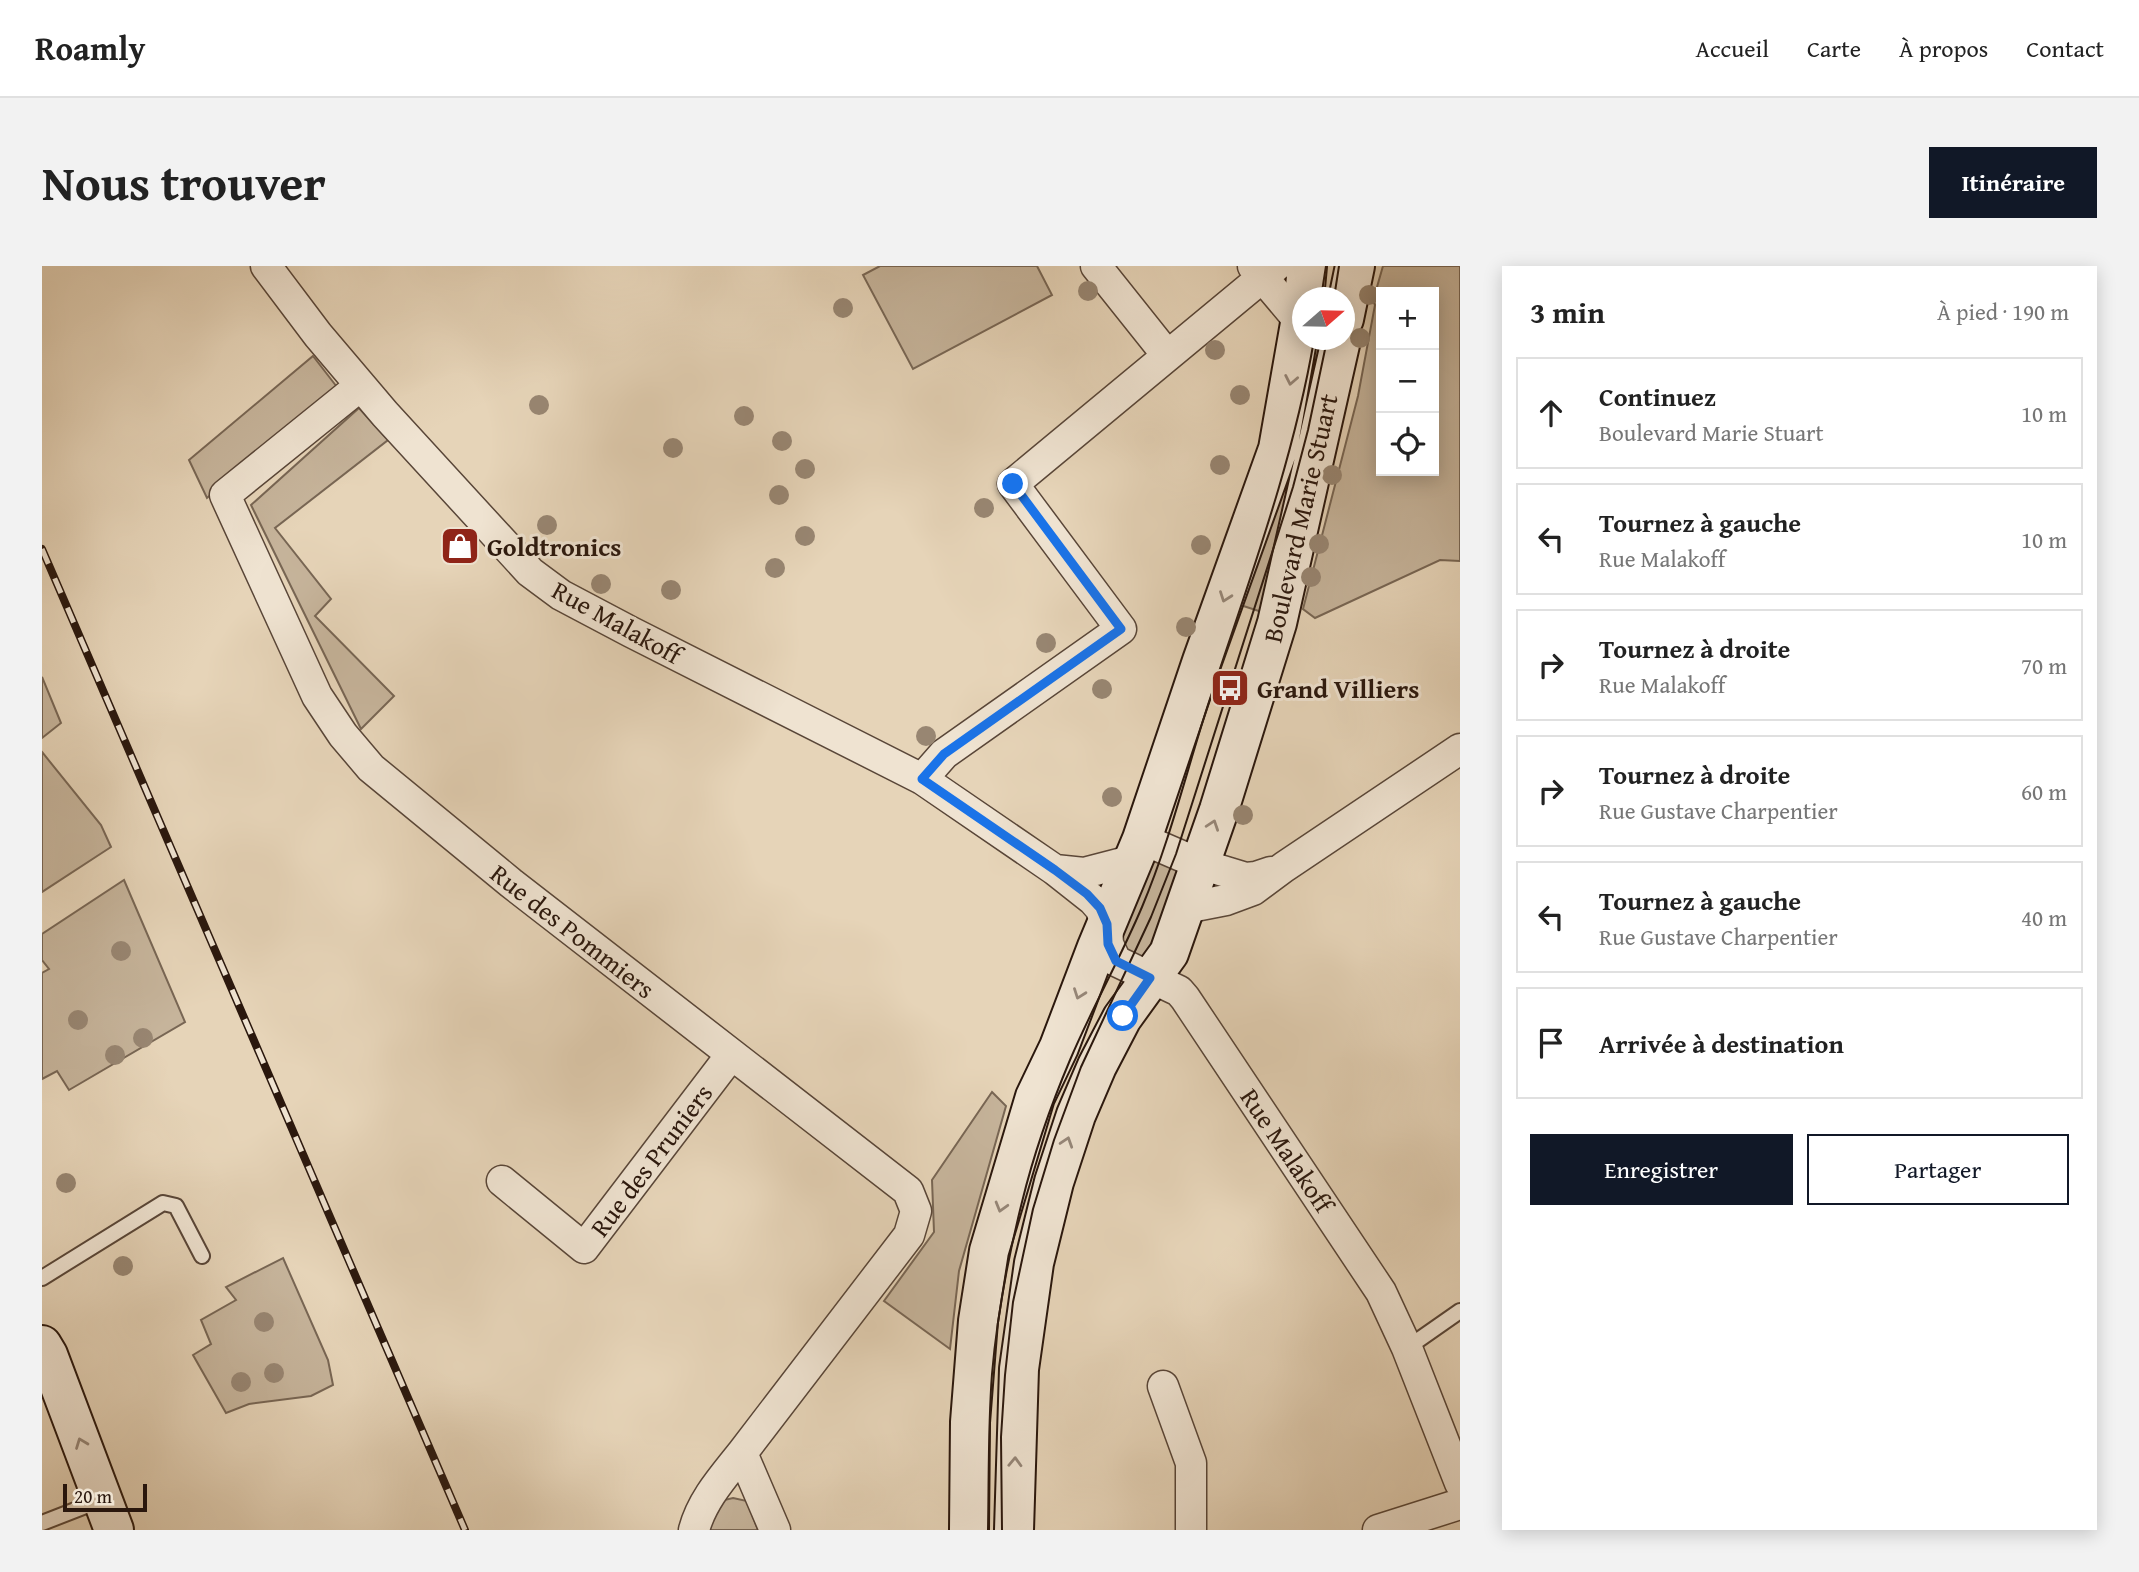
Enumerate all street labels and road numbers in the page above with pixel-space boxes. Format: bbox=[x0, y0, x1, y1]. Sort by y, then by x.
street label: Boulevard Marie Stuart bbox=[1252, 390, 1348, 646]
street label: Rue Malakoff bbox=[545, 570, 692, 675]
street label: Rue des Pommiers bbox=[482, 854, 664, 1008]
street label: Rue des Pruniers bbox=[580, 1075, 722, 1245]
street label: Rue Malakoff bbox=[1231, 1080, 1345, 1223]

